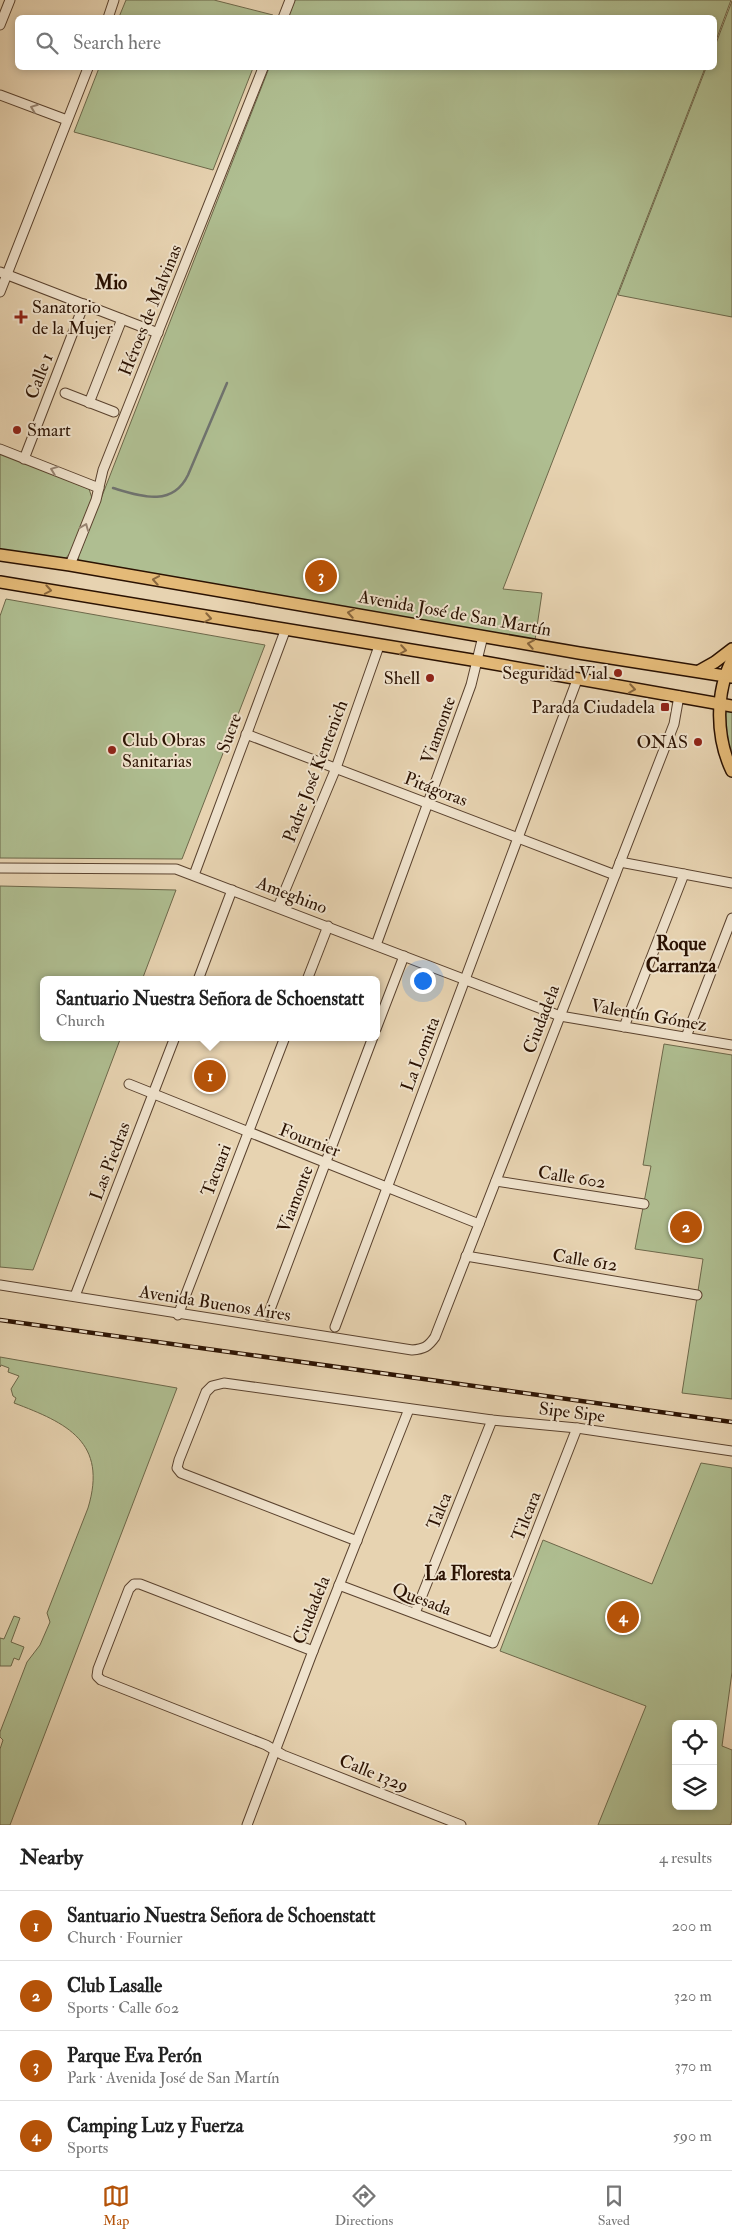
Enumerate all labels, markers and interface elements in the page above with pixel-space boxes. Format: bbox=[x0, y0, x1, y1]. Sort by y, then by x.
search box bbox=[15, 15, 717, 70]
icon: search bbox=[33, 29, 61, 57]
text: Search here bbox=[73, 31, 161, 55]
one-way arrow bbox=[30, 103, 38, 113]
street label: Héroes de Malvinas bbox=[114, 241, 187, 379]
district label: Mio bbox=[94, 271, 127, 295]
place label: Sanatorio de la Mujer bbox=[32, 296, 113, 340]
marker: Sanatorio de la Mujer bbox=[14, 310, 28, 324]
street label: Calle 1 bbox=[20, 350, 59, 402]
place label: Smart bbox=[27, 419, 71, 442]
marker: Smart bbox=[11, 424, 23, 436]
one-way arrow bbox=[50, 466, 59, 477]
one-way arrow bbox=[79, 523, 89, 531]
pin: 3 bbox=[305, 557, 337, 595]
one-way arrow bbox=[152, 575, 161, 585]
one-way arrow bbox=[44, 585, 52, 595]
street label: Avenida José de San Martín bbox=[356, 585, 553, 642]
one-way arrow bbox=[347, 609, 355, 619]
one-way arrow bbox=[204, 612, 213, 622]
one-way arrow bbox=[527, 640, 536, 650]
one-way arrow bbox=[399, 644, 407, 655]
place label: Seguridad Vial bbox=[502, 662, 608, 685]
place label: Shell bbox=[384, 667, 420, 690]
marker: Seguridad Vial bbox=[612, 667, 624, 679]
marker: Shell bbox=[424, 672, 436, 684]
one-way arrow bbox=[629, 683, 637, 694]
street label: Viamonte bbox=[416, 693, 461, 767]
street label: Padre José Kentenich bbox=[278, 696, 353, 846]
place label: Parada Ciudadela bbox=[532, 696, 656, 719]
marker: Parada Ciudadela bbox=[659, 701, 671, 713]
street label: Sucre bbox=[212, 710, 247, 756]
place label: Club Obras Sanitarias bbox=[122, 729, 205, 773]
place label: ONAS bbox=[636, 731, 688, 754]
marker: ONAS bbox=[692, 736, 704, 748]
marker: Club Obras Sanitarias bbox=[106, 744, 118, 756]
street label: Pitágoras bbox=[401, 767, 471, 812]
street label: Ameghino bbox=[252, 871, 331, 920]
district label: Roque Carranza bbox=[646, 932, 717, 978]
your location bbox=[410, 968, 436, 994]
popup bbox=[40, 976, 380, 1041]
street label: Ciudadela bbox=[518, 981, 565, 1057]
text: Santuario Nuestra Señora de Schoenstatt bbox=[56, 987, 364, 1011]
street label: Valentín Gómez bbox=[589, 994, 709, 1037]
text: Church bbox=[56, 1011, 105, 1031]
street label: La Lomita bbox=[396, 1013, 445, 1095]
pin: 1 bbox=[194, 1057, 226, 1095]
street label: Fournier bbox=[276, 1118, 344, 1163]
street label: Las Piedras bbox=[85, 1119, 136, 1204]
street label: Tacuari bbox=[196, 1141, 237, 1200]
street label: Calle 602 bbox=[536, 1161, 608, 1194]
street label: Viamonte bbox=[272, 1162, 319, 1236]
pin: 2 bbox=[670, 1208, 702, 1246]
street label: Calle 612 bbox=[551, 1244, 619, 1277]
street label: Avenida Buenos Aires bbox=[136, 1280, 292, 1327]
street label: Sipe Sipe bbox=[538, 1397, 607, 1428]
street label: Tilcara bbox=[507, 1488, 547, 1544]
street label: Talca bbox=[422, 1489, 457, 1533]
district label: La Floresta bbox=[425, 1562, 513, 1586]
street label: Ciudadela bbox=[287, 1572, 336, 1648]
street label: Quesada bbox=[389, 1578, 455, 1621]
pin: 4 bbox=[607, 1598, 639, 1636]
map controls bbox=[672, 1720, 717, 1810]
button: locate bbox=[672, 1720, 717, 1765]
street label: Calle 1329 bbox=[336, 1749, 412, 1798]
button: layers bbox=[672, 1765, 717, 1810]
text: Nearby bbox=[20, 1844, 83, 1871]
text: 4 results bbox=[659, 1848, 712, 1868]
text: Santuario Nuestra Señora de Schoenstatt bbox=[67, 1904, 375, 1928]
text: 1 bbox=[33, 1916, 39, 1936]
text: 200 m bbox=[672, 1916, 712, 1936]
text: Church · Fournier bbox=[67, 1928, 183, 1948]
text: Club Lasalle bbox=[67, 1974, 162, 1998]
text: 2 bbox=[32, 1986, 40, 2006]
text: 320 m bbox=[674, 1986, 712, 2006]
text: Sports · Calle 602 bbox=[67, 1998, 179, 2018]
text: Parque Eva Perón bbox=[67, 2044, 202, 2068]
text: 3 bbox=[33, 2056, 39, 2076]
text: 370 m bbox=[675, 2056, 712, 2076]
text: Park · Avenida José de San Martín bbox=[67, 2068, 280, 2088]
text: Camping Luz y Fuerza bbox=[67, 2114, 244, 2138]
text: 4 bbox=[32, 2126, 40, 2146]
text: 590 m bbox=[673, 2126, 712, 2146]
text: Sports bbox=[67, 2138, 108, 2158]
tab: Map bbox=[102, 2182, 130, 2229]
tab: Directions bbox=[335, 2182, 393, 2229]
tab: Saved bbox=[598, 2182, 630, 2229]

